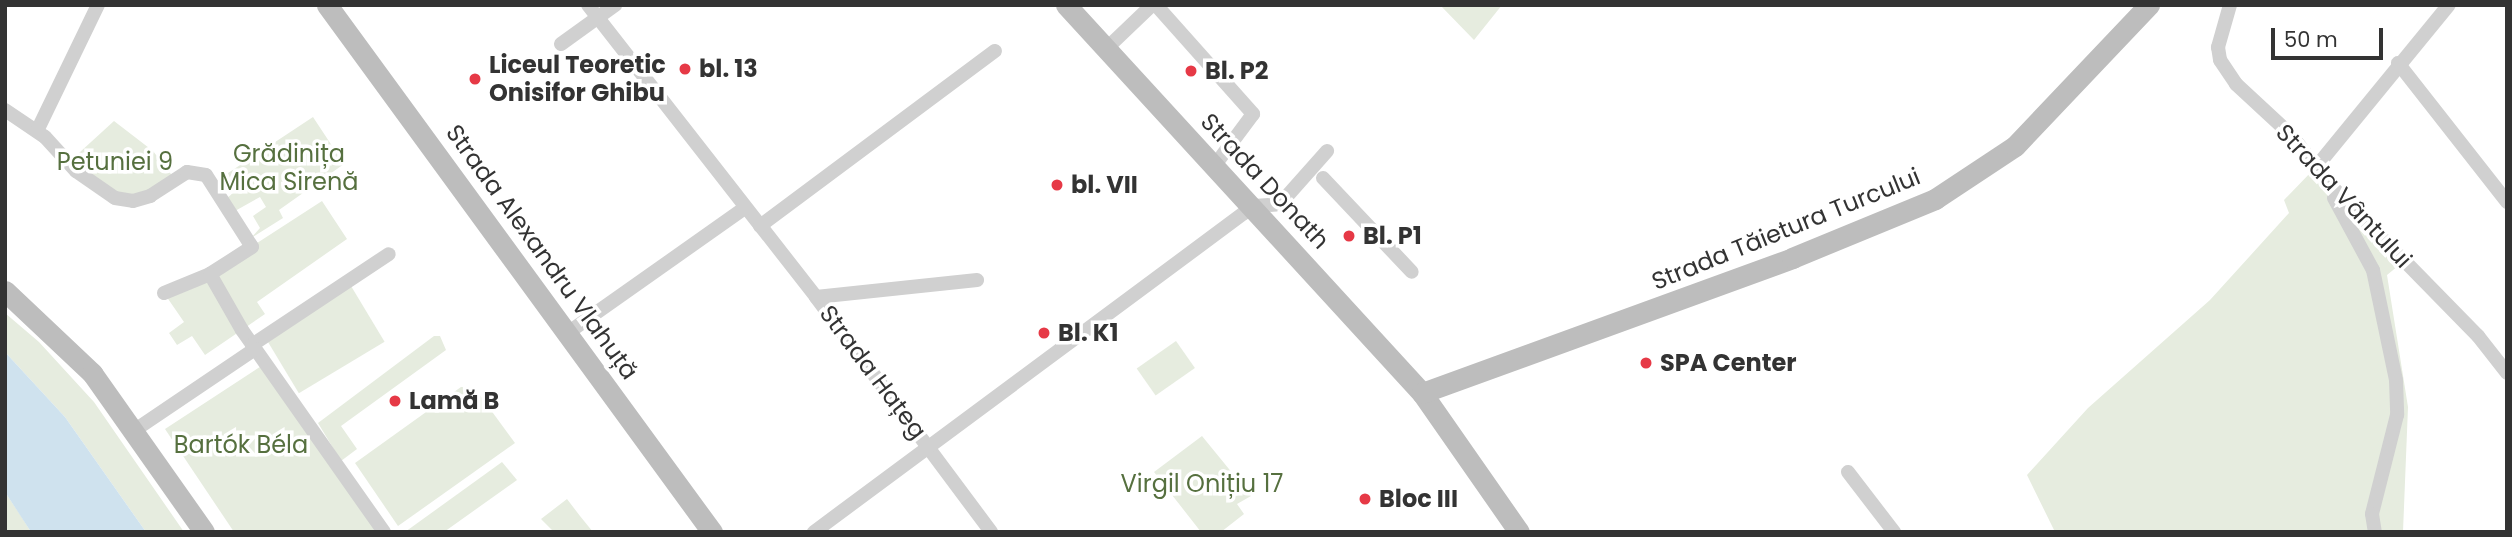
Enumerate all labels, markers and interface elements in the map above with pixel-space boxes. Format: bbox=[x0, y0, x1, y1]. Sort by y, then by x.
scale bar bbox=[2274, 14, 2386, 58]
text: 50 m bbox=[2284, 25, 2338, 54]
place label: Liceul Teoretic Onisifor Ghibu bbox=[489, 51, 666, 107]
place label: bl. 13 bbox=[699, 55, 758, 83]
place label: Bl. P2 bbox=[1205, 57, 1268, 85]
marker: bl. 13 bbox=[677, 61, 693, 77]
marker: Bl. P2 bbox=[1183, 63, 1199, 79]
marker: Liceul Teoretic Onisifor Ghibu bbox=[467, 71, 483, 87]
street label: Strada Donath bbox=[1195, 107, 1335, 255]
street label: Strada Vântului bbox=[2270, 118, 2418, 274]
street label: Strada Alexandru Vlahuță bbox=[440, 119, 644, 385]
park label: Grădinița Mica Sirenă bbox=[219, 140, 359, 196]
park label: Petuniei 9 bbox=[57, 148, 173, 176]
street label: Strada Tăietura Turcului bbox=[1648, 162, 1924, 296]
place label: bl. VII bbox=[1071, 171, 1138, 199]
marker: bl. VII bbox=[1049, 177, 1065, 193]
place label: Bl. P1 bbox=[1363, 222, 1422, 250]
marker: Bl. P1 bbox=[1341, 228, 1357, 244]
street label: Strada Hațeg bbox=[813, 300, 933, 444]
place label: Bl. K1 bbox=[1058, 319, 1119, 347]
marker: Bl. K1 bbox=[1036, 325, 1052, 341]
place label: SPA Center bbox=[1660, 349, 1797, 377]
marker: SPA Center bbox=[1638, 355, 1654, 371]
place label: Lamă B bbox=[409, 387, 499, 415]
marker: Lamă B bbox=[387, 393, 403, 409]
park label: Bartók Béla bbox=[174, 431, 308, 459]
park label: Virgil Onițiu 17 bbox=[1121, 470, 1283, 498]
place label: Bloc III bbox=[1379, 485, 1458, 513]
marker: Bloc III bbox=[1357, 491, 1373, 507]

